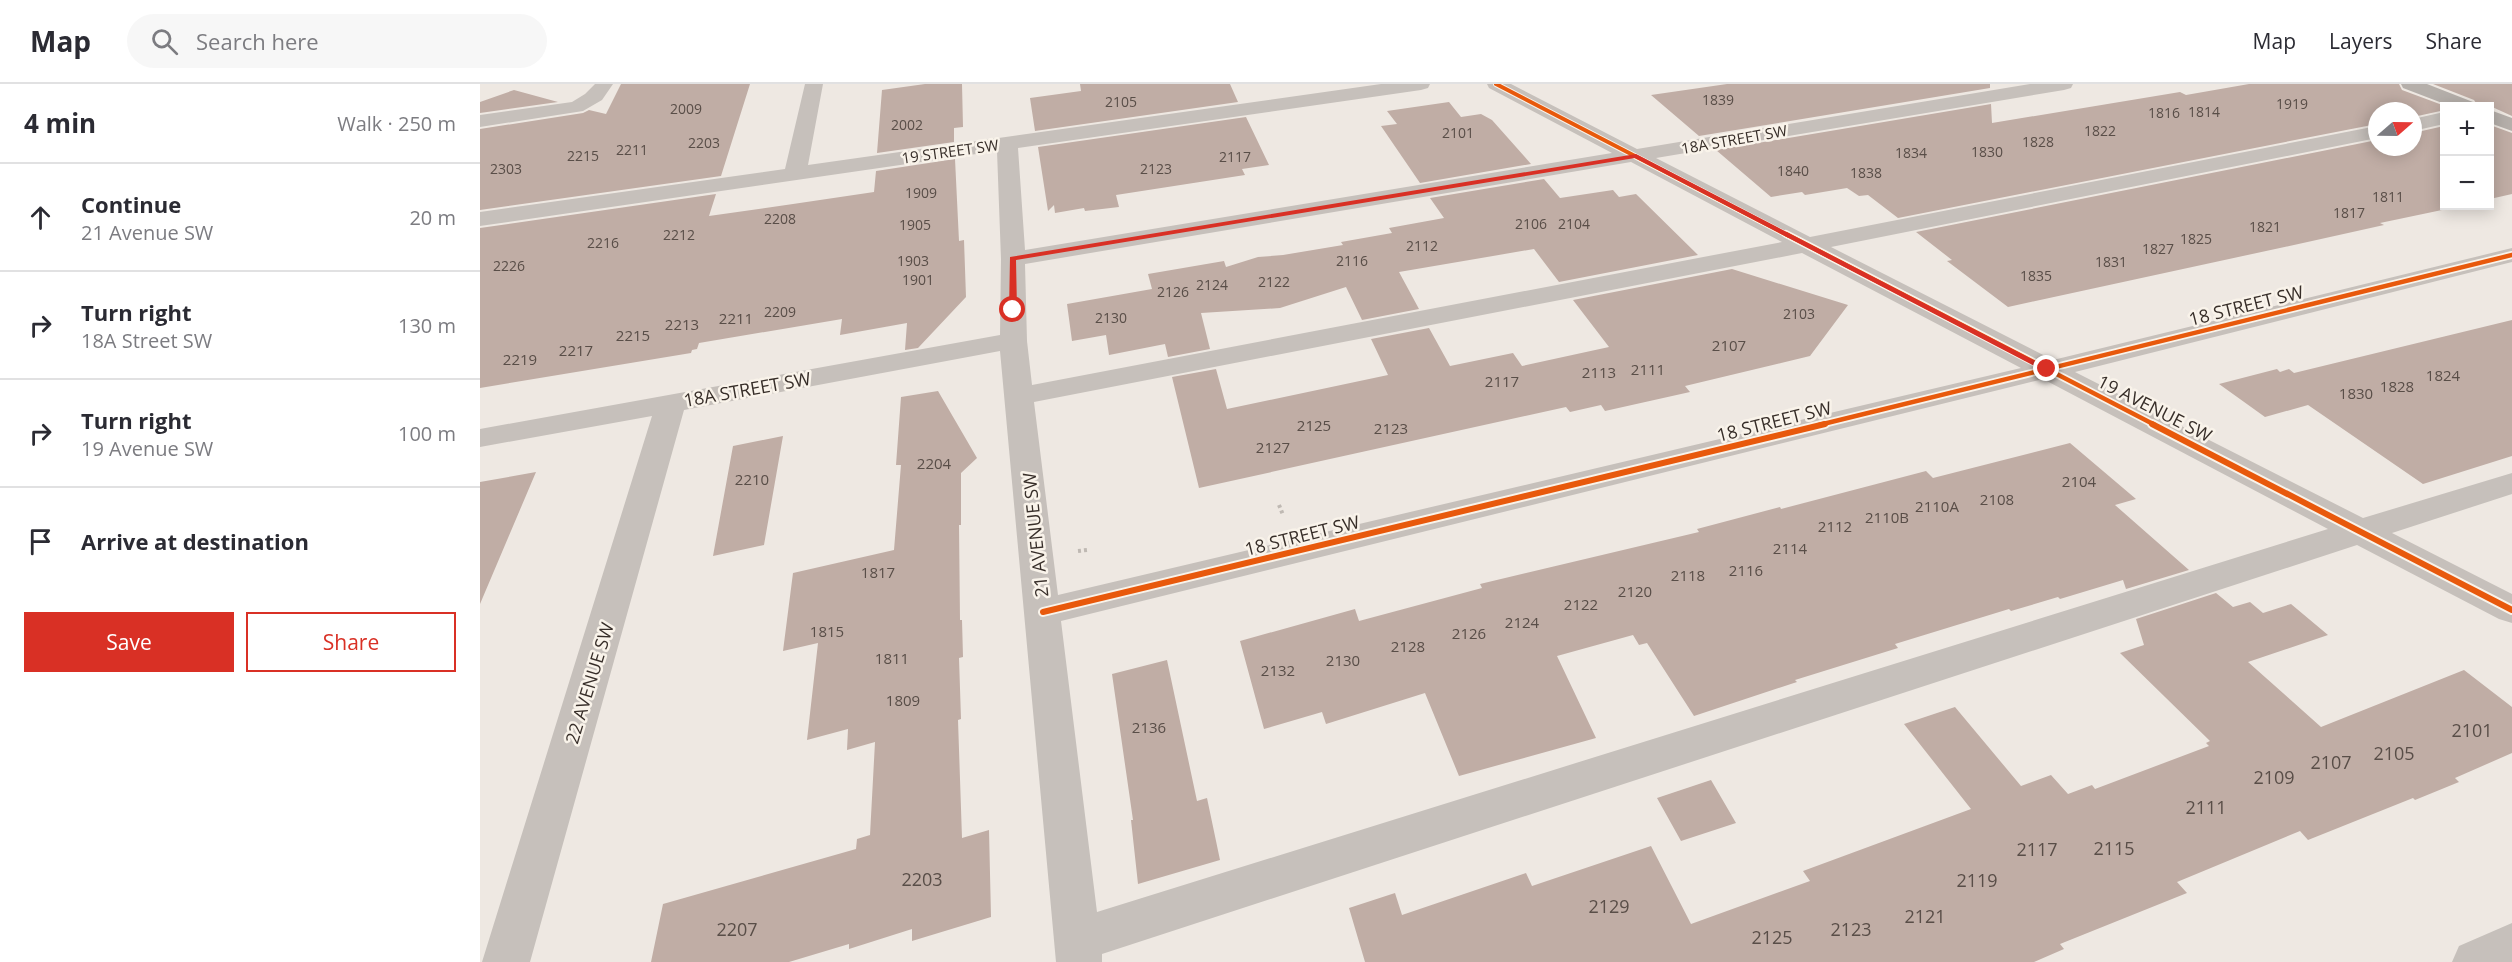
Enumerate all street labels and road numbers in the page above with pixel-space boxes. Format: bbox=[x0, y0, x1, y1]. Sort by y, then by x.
street label: 18A STREET SW bbox=[1679, 120, 1789, 158]
street label: 19 STREET SW bbox=[900, 134, 1000, 168]
street label: 18 STREET SW bbox=[2186, 279, 2306, 331]
street label: 18A STREET SW bbox=[682, 366, 813, 412]
street label: 19 AVENUE SW bbox=[2094, 369, 2217, 447]
street label: 18 STREET SW bbox=[1714, 395, 1834, 447]
street label: 21 AVENUE SW bbox=[1016, 471, 1053, 599]
street label: 18 STREET SW bbox=[1242, 509, 1362, 561]
street label: 22 AVENUE SW bbox=[559, 619, 619, 746]

